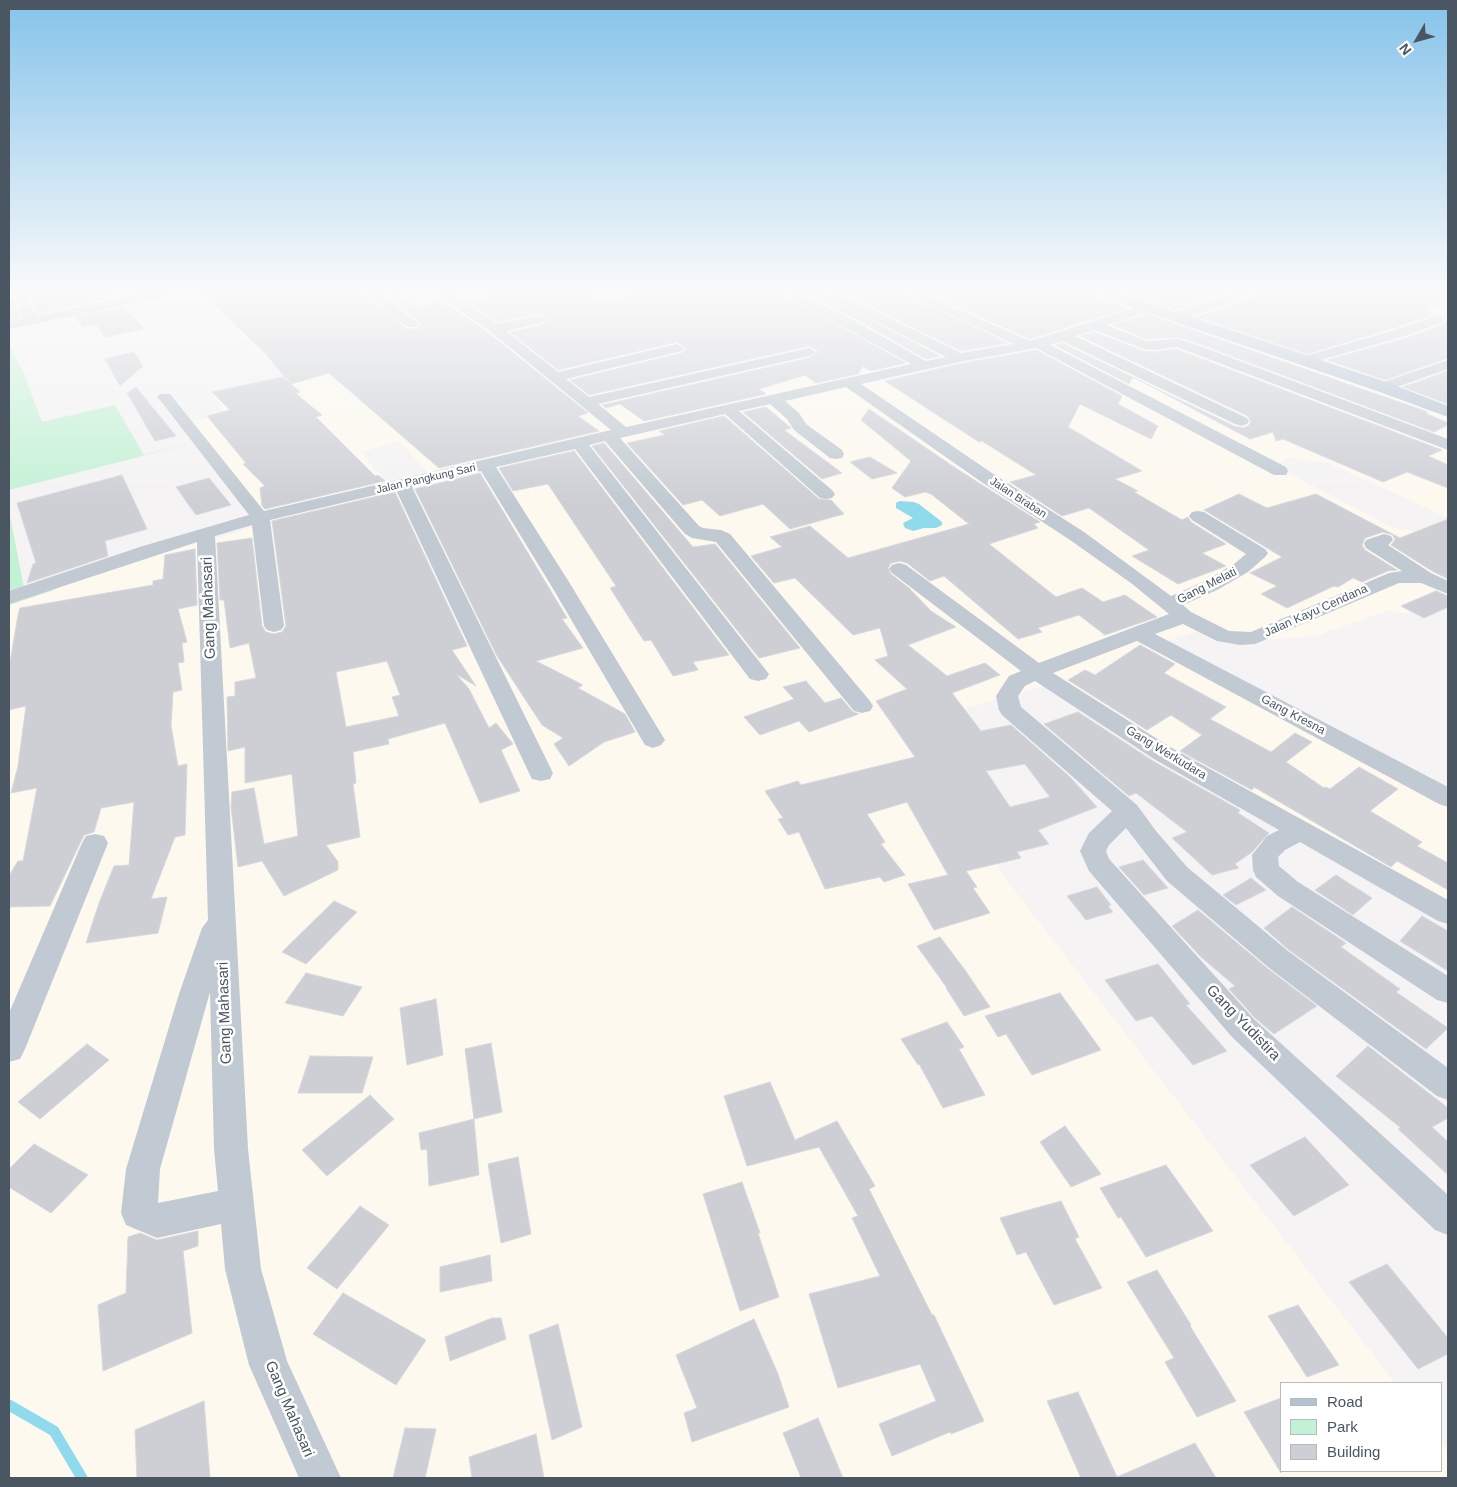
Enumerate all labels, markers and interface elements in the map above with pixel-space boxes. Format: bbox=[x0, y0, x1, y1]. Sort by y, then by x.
north arrow bbox=[1392, 15, 1442, 65]
text: N bbox=[1396, 40, 1415, 58]
street label: Jalan Pangkung Sari bbox=[375, 461, 477, 497]
street label: Jalan Braban bbox=[987, 475, 1049, 521]
street label: Gang Mahasari bbox=[198, 556, 220, 660]
street label: Gang Melati bbox=[1175, 565, 1239, 607]
street label: Jalan Kayu Cendana bbox=[1262, 582, 1370, 640]
street label: Gang Kresna bbox=[1258, 692, 1328, 738]
street label: Gang Werkudara bbox=[1123, 723, 1209, 783]
street label: Gang Mahasari bbox=[214, 961, 236, 1065]
street label: Gang Yudistira bbox=[1202, 981, 1284, 1065]
street label: Gang Mahasari bbox=[261, 1358, 317, 1460]
legend bbox=[1280, 1382, 1442, 1472]
text: Road bbox=[1327, 1393, 1363, 1410]
text: Park bbox=[1327, 1418, 1358, 1435]
text: Building bbox=[1327, 1443, 1380, 1460]

